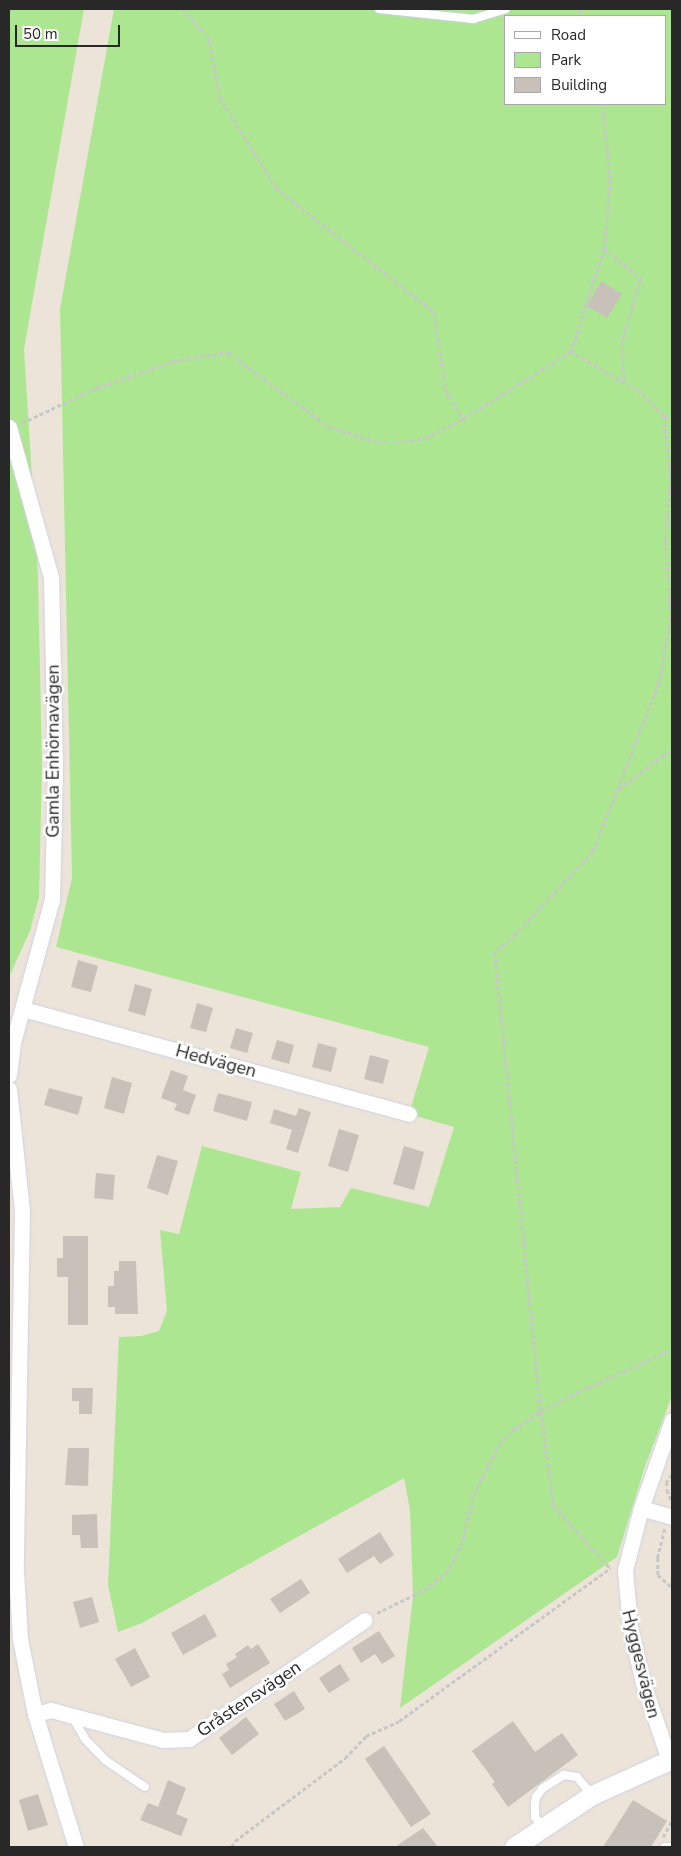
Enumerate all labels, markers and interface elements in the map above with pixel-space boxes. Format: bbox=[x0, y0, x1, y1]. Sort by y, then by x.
scale bar bbox=[18, 15, 122, 47]
legend bbox=[503, 15, 666, 105]
text: 50 m bbox=[23, 24, 58, 44]
text: Road bbox=[551, 25, 586, 45]
text: Park bbox=[551, 50, 581, 70]
text: Building bbox=[551, 75, 607, 95]
street label: Gamla Enhörnavägen bbox=[42, 664, 64, 838]
street label: Hedvägen bbox=[173, 1040, 259, 1082]
street label: Hyggesvägen bbox=[617, 1608, 665, 1720]
street label: Gråstensvägen bbox=[193, 1656, 305, 1742]

